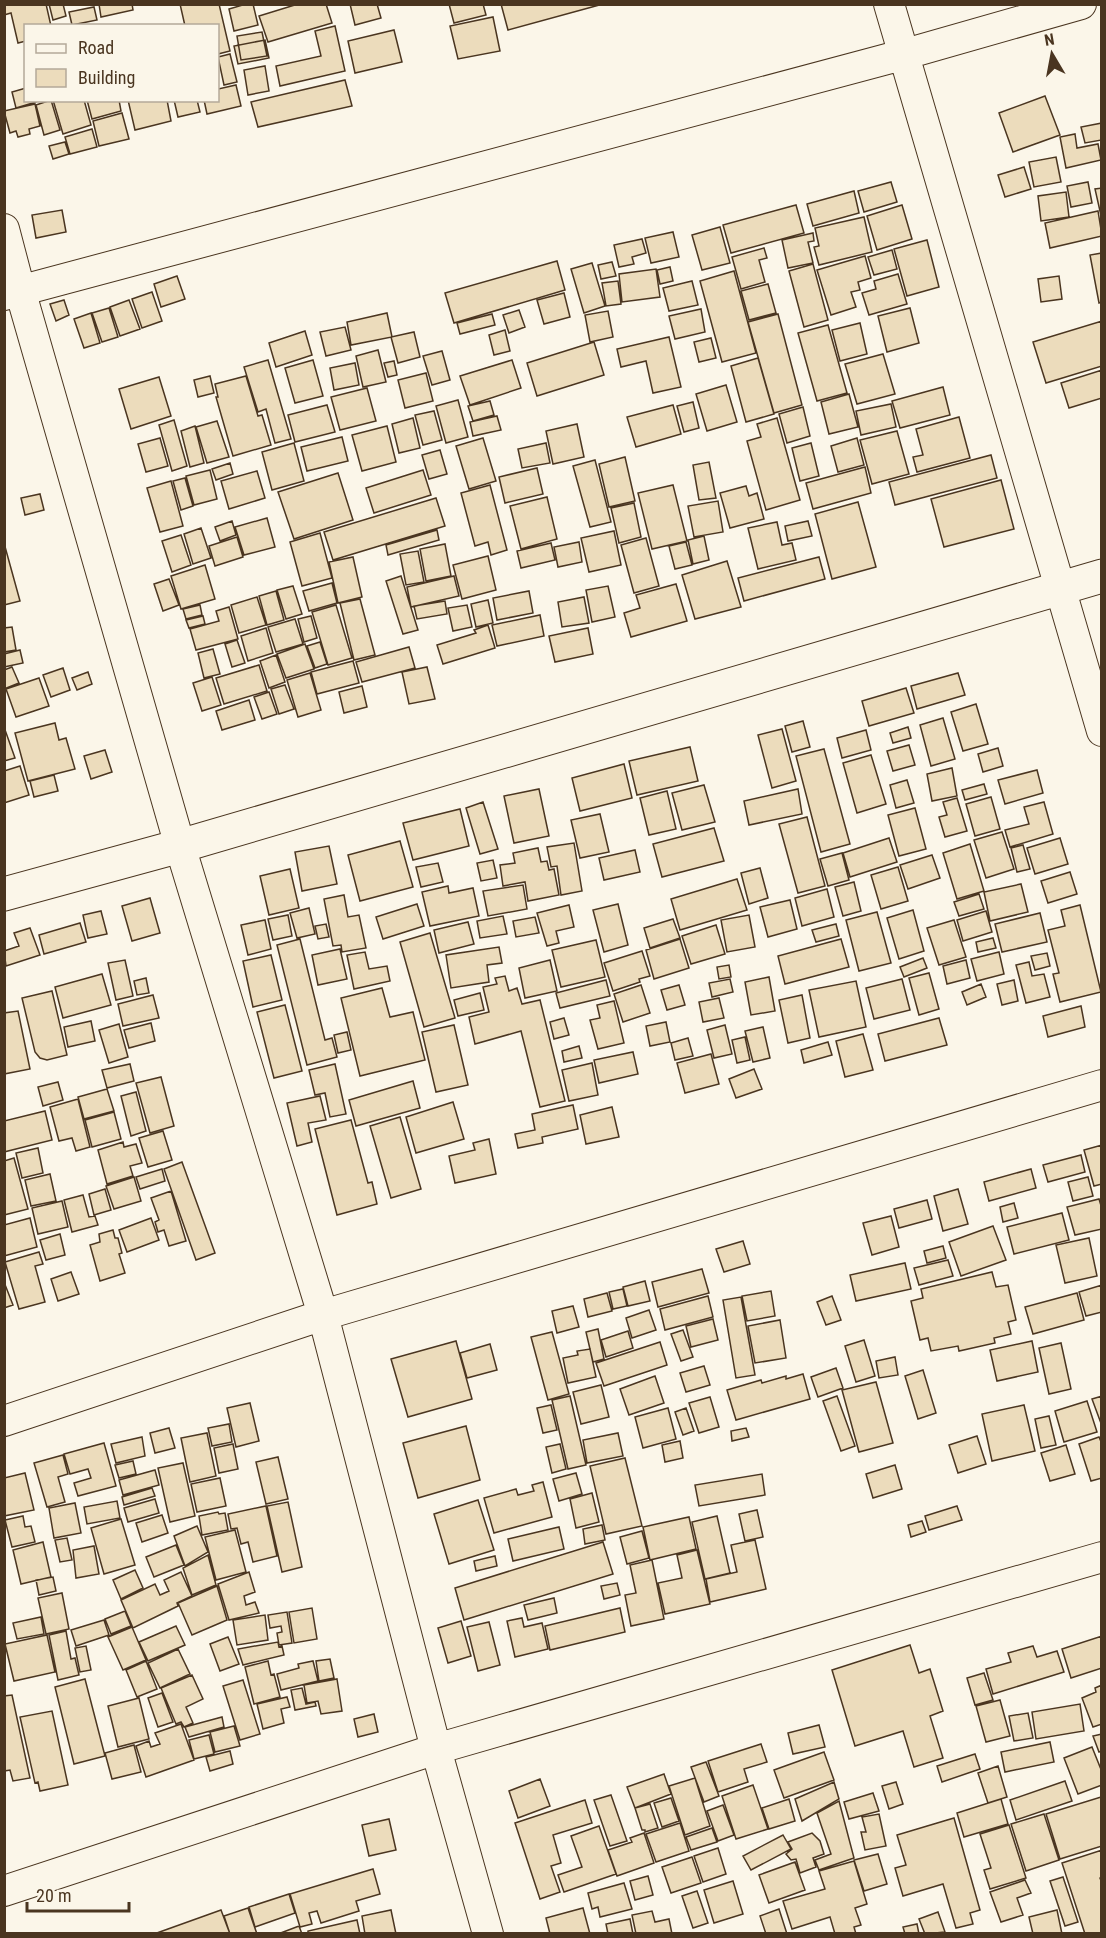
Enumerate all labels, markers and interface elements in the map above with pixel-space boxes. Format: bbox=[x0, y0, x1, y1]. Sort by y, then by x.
legend bbox=[24, 24, 219, 102]
north arrow bbox=[1022, 24, 1082, 84]
text: N bbox=[1043, 30, 1056, 50]
text: Road bbox=[78, 37, 114, 58]
text: Building bbox=[78, 67, 135, 88]
scale bar bbox=[27, 1875, 129, 1913]
text: 20 m bbox=[36, 1885, 71, 1906]

